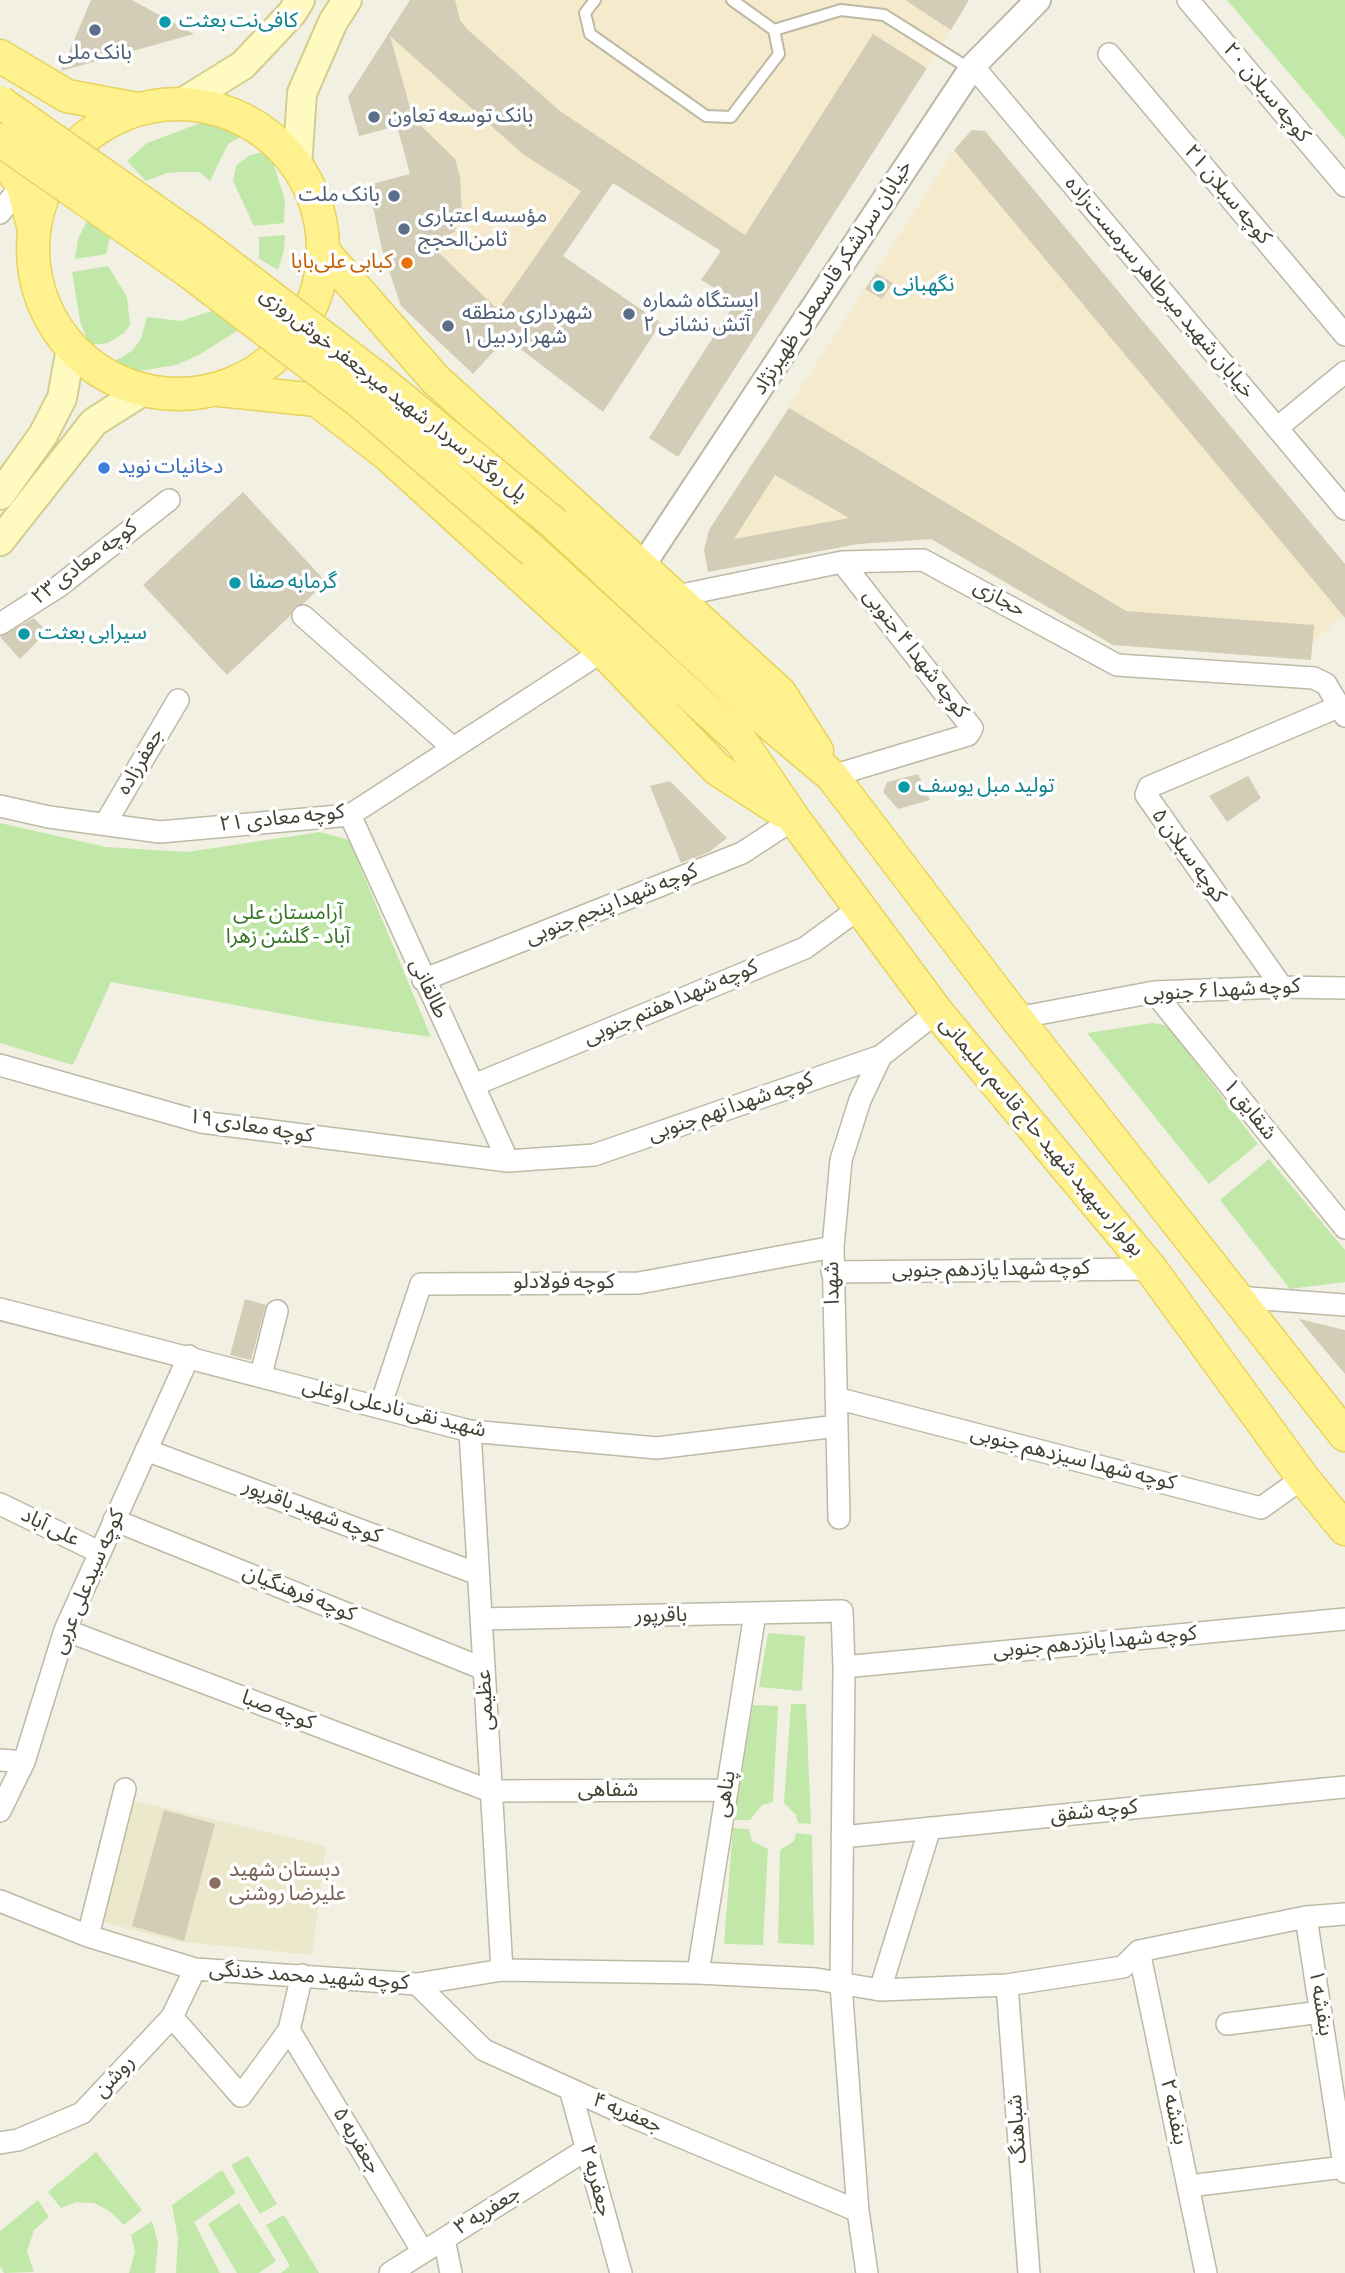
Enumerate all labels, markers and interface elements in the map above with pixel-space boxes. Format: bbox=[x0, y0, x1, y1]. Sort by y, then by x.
place label: کافی‌نت بعثت bbox=[179, 9, 298, 35]
marker: کافی‌نت بعثت bbox=[157, 14, 173, 30]
marker: بانک ملی bbox=[87, 22, 103, 38]
street label: کوچه سبلان ۲۰ bbox=[1217, 38, 1315, 148]
place label: بانک ملی bbox=[58, 41, 132, 67]
place label: بانک توسعه تعاون bbox=[388, 104, 533, 130]
marker: بانک توسعه تعاون bbox=[366, 109, 382, 125]
street label: کوچه سبلان ۲۱ bbox=[1178, 140, 1276, 250]
street label: خیابان سرلشکر قاسمعلی ظهیرنژاد bbox=[748, 156, 918, 400]
street label: خیابان شهید میرطاهر سرمست‌زاده bbox=[1059, 172, 1259, 404]
place label: بانک ملت bbox=[298, 183, 380, 209]
marker: بانک ملت bbox=[386, 188, 402, 204]
place label: مؤسسه اعتباری ثامن‌الحجج bbox=[418, 204, 547, 254]
marker: مؤسسه اعتباری ثامن‌الحجج bbox=[396, 221, 412, 237]
place label: کبابی علی‌بابا bbox=[291, 250, 393, 276]
marker: کبابی علی‌بابا bbox=[399, 255, 415, 271]
place label: نگهبانی bbox=[893, 273, 954, 299]
marker: نگهبانی bbox=[871, 278, 887, 294]
street label: پل روگذر سردار شهید میرجعفر خوش‌روزی bbox=[254, 283, 532, 507]
place label: ایستگاه شماره ۲ آتش نشانی bbox=[643, 289, 759, 339]
place label: شهرداری منطقه ۱ شهر اردبیل bbox=[462, 301, 593, 351]
marker: ایستگاه شماره ۲ آتش نشانی bbox=[621, 306, 637, 322]
marker: شهرداری منطقه ۱ شهر اردبیل bbox=[440, 318, 456, 334]
place label: دخانیات نوید bbox=[118, 455, 223, 481]
marker: دخانیات نوید bbox=[96, 460, 112, 476]
street label: کوچه معادی ۲۳ bbox=[27, 515, 143, 611]
place label: گرمابه صفا bbox=[249, 570, 337, 596]
marker: گرمابه صفا bbox=[227, 575, 243, 591]
street label: حجازی bbox=[969, 575, 1029, 623]
street label: کوچه شهدا ۴ جنوبی bbox=[857, 584, 973, 724]
place label: سیرابی بعثت bbox=[38, 621, 147, 647]
marker: سیرابی بعثت bbox=[16, 626, 32, 642]
street label: جعفرزاده bbox=[112, 724, 170, 800]
place label: تولید مبل یوسف bbox=[918, 774, 1055, 800]
marker: تولید مبل یوسف bbox=[896, 779, 912, 795]
street label: کوچه معادی ۲۱ bbox=[218, 800, 346, 838]
street label: کوچه سبلان ۵ bbox=[1145, 804, 1231, 908]
street label: کوچه شهدا پنجم جنوبی bbox=[522, 859, 702, 951]
park label: آرامستان علی آباد - گلشن زهرا bbox=[226, 901, 350, 951]
street label: طالقانی bbox=[403, 955, 453, 1023]
street label: کوچه شهدا هفتم جنوبی bbox=[580, 955, 762, 1051]
street label: کوچه شهدا ۶ جنوبی bbox=[1143, 974, 1301, 1008]
street label: بولوار سپهبد شهید حاج قاسم سلیمانی bbox=[933, 1012, 1149, 1262]
street label: کوچه شهدا نهم جنوبی bbox=[645, 1068, 817, 1148]
street label: شقایق ۱ bbox=[1217, 1074, 1281, 1146]
street label: کوچه معادی ۱۹ bbox=[187, 1105, 315, 1149]
street label: کوچه شهدا یازدهم جنوبی bbox=[892, 1256, 1090, 1284]
street label: شهدا bbox=[820, 1261, 846, 1305]
street label: کوچه فولادلو bbox=[513, 1270, 615, 1296]
street label: شهید نقی نادعلی اوغلی bbox=[300, 1374, 488, 1444]
street label: کوچه شهدا سیزدهم جنوبی bbox=[968, 1421, 1178, 1497]
street label: کوچه شهید باقرپور bbox=[239, 1474, 385, 1550]
street label: علی آباد bbox=[16, 1503, 84, 1553]
street label: کوچه سیدعلی عربی bbox=[47, 1506, 131, 1658]
street label: کوچه فرهنگیان bbox=[239, 1560, 359, 1628]
street label: باقرپور bbox=[634, 1603, 688, 1629]
street label: کوچه شهدا پانزدهم جنوبی bbox=[992, 1622, 1198, 1664]
street label: عظیمی bbox=[472, 1669, 500, 1731]
street label: کوچه صبا bbox=[238, 1685, 318, 1737]
street label: پناهی bbox=[710, 1769, 742, 1819]
street label: شفاهی bbox=[578, 1778, 638, 1804]
street label: کوچه شفق bbox=[1049, 1795, 1139, 1829]
place label: دبستان شهید علیرضا روشنی bbox=[229, 1858, 346, 1908]
marker: دبستان شهید علیرضا روشنی bbox=[207, 1875, 223, 1891]
street label: کوچه شهید محمد خدنگی bbox=[208, 1957, 410, 1997]
street label: بنفشه ۱ bbox=[1302, 1968, 1338, 2038]
street label: روشن bbox=[89, 2051, 141, 2103]
street label: بنفشه ۲ bbox=[1154, 2077, 1192, 2147]
street label: جعفریه ۴ bbox=[588, 2088, 666, 2140]
street label: شباهنگ bbox=[1003, 2093, 1033, 2165]
street label: جعفریه ۵ bbox=[326, 2103, 386, 2179]
street label: جعفریه ۲ bbox=[573, 2142, 617, 2220]
street label: جعفریه ۳ bbox=[450, 2181, 526, 2241]

